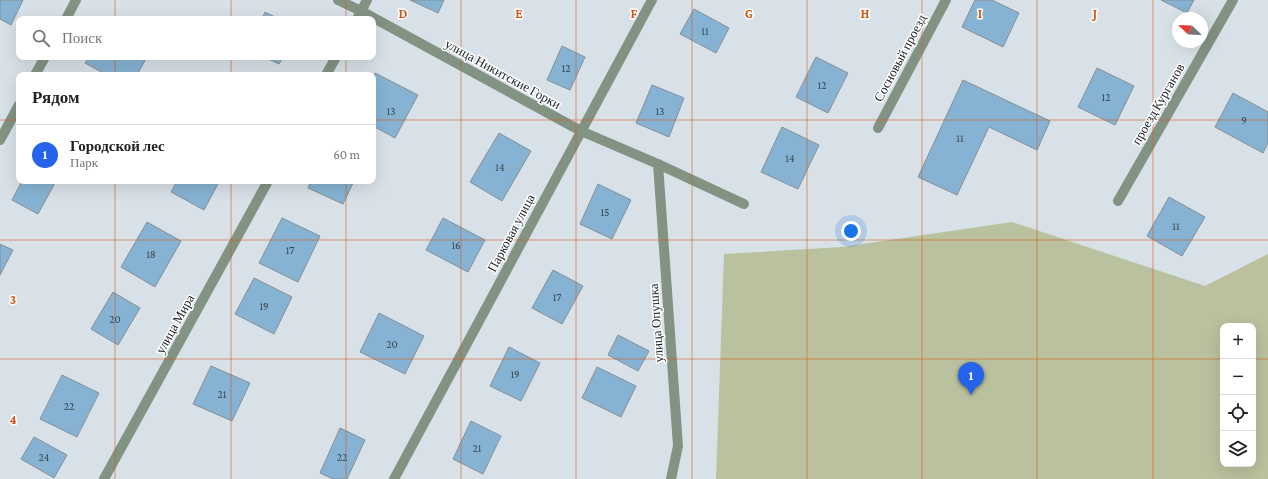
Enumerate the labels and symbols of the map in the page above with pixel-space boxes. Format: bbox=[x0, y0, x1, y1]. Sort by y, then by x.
text: D bbox=[399, 6, 408, 21]
text: E bbox=[515, 6, 523, 21]
text: F bbox=[631, 6, 638, 21]
text: G bbox=[745, 6, 753, 21]
text: H bbox=[861, 6, 870, 21]
text: I bbox=[978, 6, 982, 21]
text: J bbox=[1091, 6, 1097, 21]
street label: Сосновый проезд bbox=[871, 12, 929, 104]
north arrow bbox=[1172, 12, 1208, 48]
house number: 11 bbox=[701, 25, 709, 37]
street label: улица Никитские Горки bbox=[443, 36, 563, 112]
street label: проезд Курганов bbox=[1129, 61, 1187, 147]
house number: 12 bbox=[562, 62, 570, 74]
house number: 12 bbox=[818, 79, 826, 91]
house number: 12 bbox=[1102, 91, 1110, 103]
house number: 13 bbox=[387, 105, 395, 117]
house number: 13 bbox=[656, 105, 664, 117]
house number: 9 bbox=[1241, 114, 1247, 126]
house number: 11 bbox=[956, 132, 964, 144]
house number: 14 bbox=[785, 152, 795, 164]
house number: 14 bbox=[495, 161, 505, 173]
street label: Парковая улица bbox=[484, 191, 538, 275]
house number: 15 bbox=[601, 206, 609, 218]
house number: 11 bbox=[1172, 220, 1180, 232]
your location bbox=[841, 221, 861, 241]
house number: 16 bbox=[451, 239, 461, 251]
house number: 17 bbox=[286, 244, 294, 256]
house number: 18 bbox=[146, 248, 156, 260]
street label: улица Опушка bbox=[646, 283, 666, 363]
house number: 17 bbox=[553, 291, 561, 303]
text: 3 bbox=[10, 292, 16, 307]
street label: улица Мира bbox=[153, 292, 198, 356]
house number: 19 bbox=[259, 300, 269, 312]
house number: 20 bbox=[109, 313, 121, 325]
house number: 20 bbox=[386, 338, 398, 350]
pin: 1 bbox=[958, 362, 984, 395]
house number: 19 bbox=[510, 368, 520, 380]
house number: 21 bbox=[218, 388, 227, 400]
house number: 22 bbox=[64, 400, 74, 412]
text: 4 bbox=[9, 412, 17, 427]
house number: 21 bbox=[473, 442, 482, 454]
house number: 24 bbox=[39, 451, 50, 463]
house number: 22 bbox=[337, 451, 347, 463]

